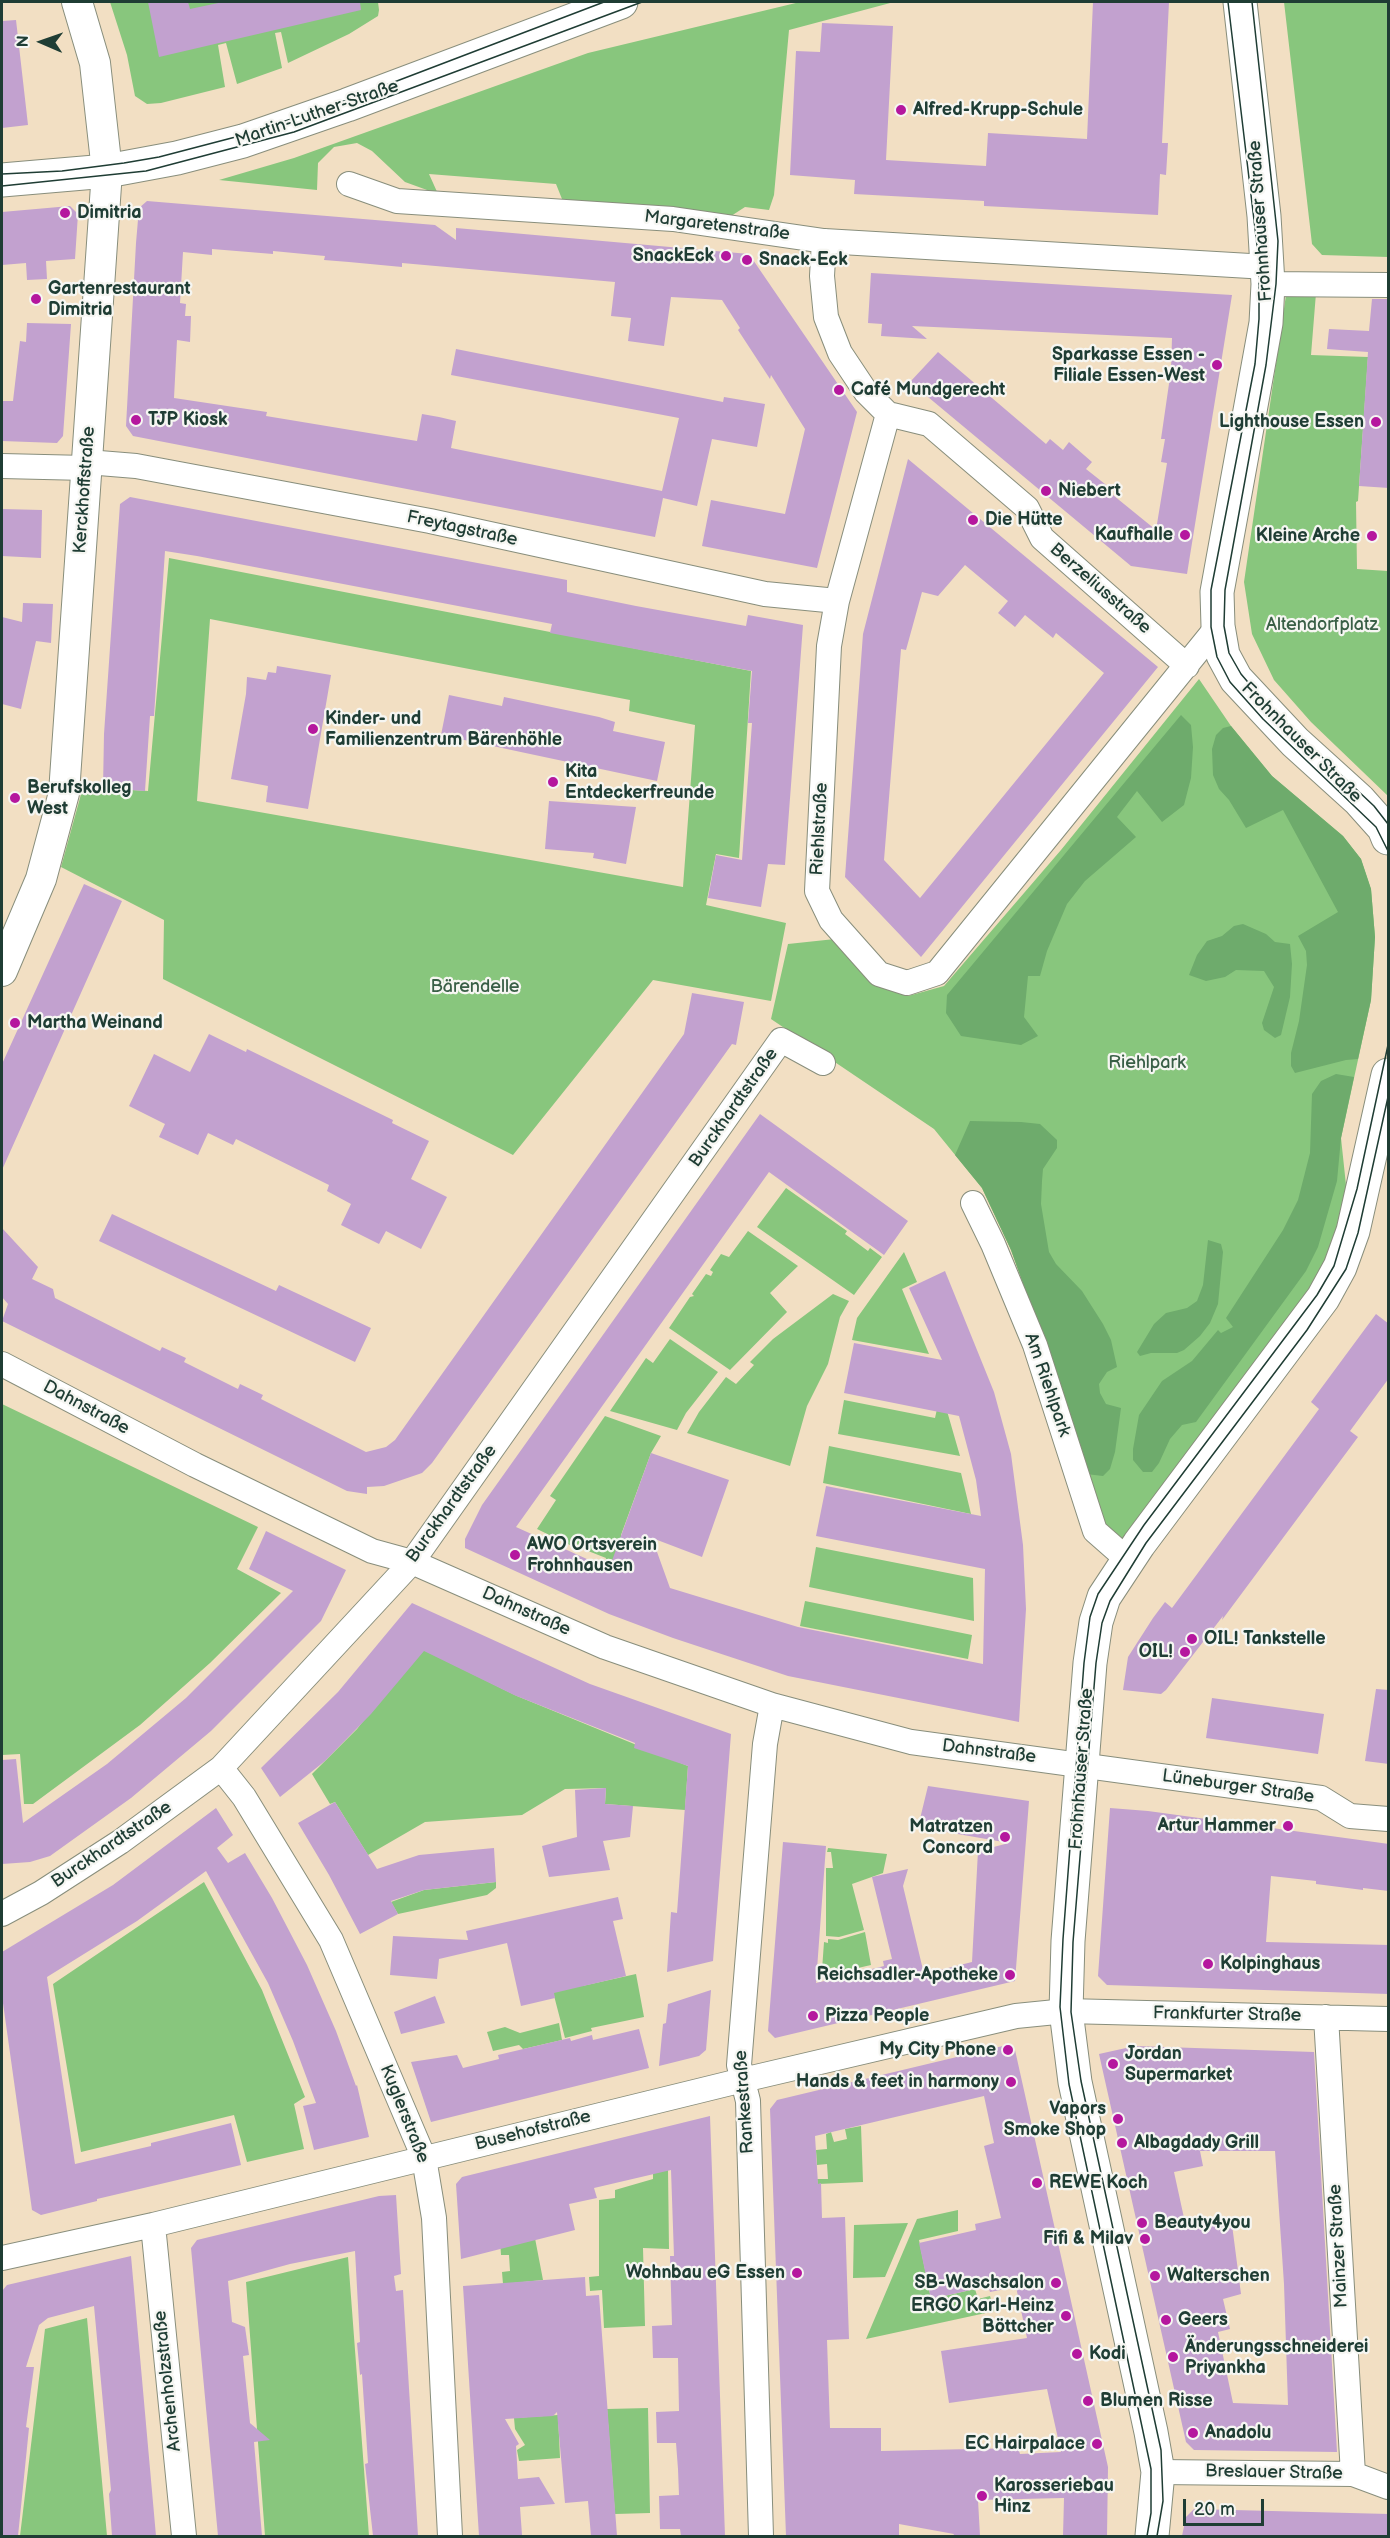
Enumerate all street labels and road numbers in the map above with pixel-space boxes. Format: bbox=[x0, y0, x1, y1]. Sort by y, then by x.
street label: Martin-Luther-Straße bbox=[232, 76, 402, 152]
street label: Frohnhauser Straße bbox=[1245, 140, 1277, 302]
street label: Margaretenstraße bbox=[643, 206, 791, 246]
street label: Kerckhoffstraße bbox=[70, 426, 100, 554]
street label: Freytagstraße bbox=[405, 507, 519, 551]
street label: Berzeliusstraße bbox=[1045, 539, 1155, 639]
street label: Frohnhauser Straße bbox=[1236, 678, 1366, 808]
street label: Riehlstraße bbox=[807, 782, 833, 876]
street label: Burckhardtstraße bbox=[685, 1044, 783, 1172]
street label: Am Riehlpark bbox=[1019, 1330, 1075, 1440]
street label: Dahnstraße bbox=[39, 1376, 133, 1440]
street label: Burckhardtstraße bbox=[402, 1441, 502, 1567]
street label: Dahnstraße bbox=[478, 1583, 574, 1641]
street label: Frohnhauser Straße bbox=[1066, 1688, 1098, 1850]
street label: Dahnstraße bbox=[941, 1736, 1037, 1768]
street label: Lüneburger Straße bbox=[1161, 1766, 1315, 1808]
street label: Burckhardtstraße bbox=[48, 1797, 176, 1893]
street label: Frankfurter Straße bbox=[1153, 2003, 1301, 2027]
street label: Rankestraße bbox=[731, 2049, 759, 2155]
street label: Kuglerstraße bbox=[374, 2062, 434, 2166]
street label: Busehofstraße bbox=[473, 2106, 593, 2156]
street label: Mainzer Straße bbox=[1325, 2184, 1353, 2308]
street label: Archenholzstraße bbox=[150, 2309, 186, 2453]
street label: Breslauer Straße bbox=[1205, 2461, 1343, 2485]

